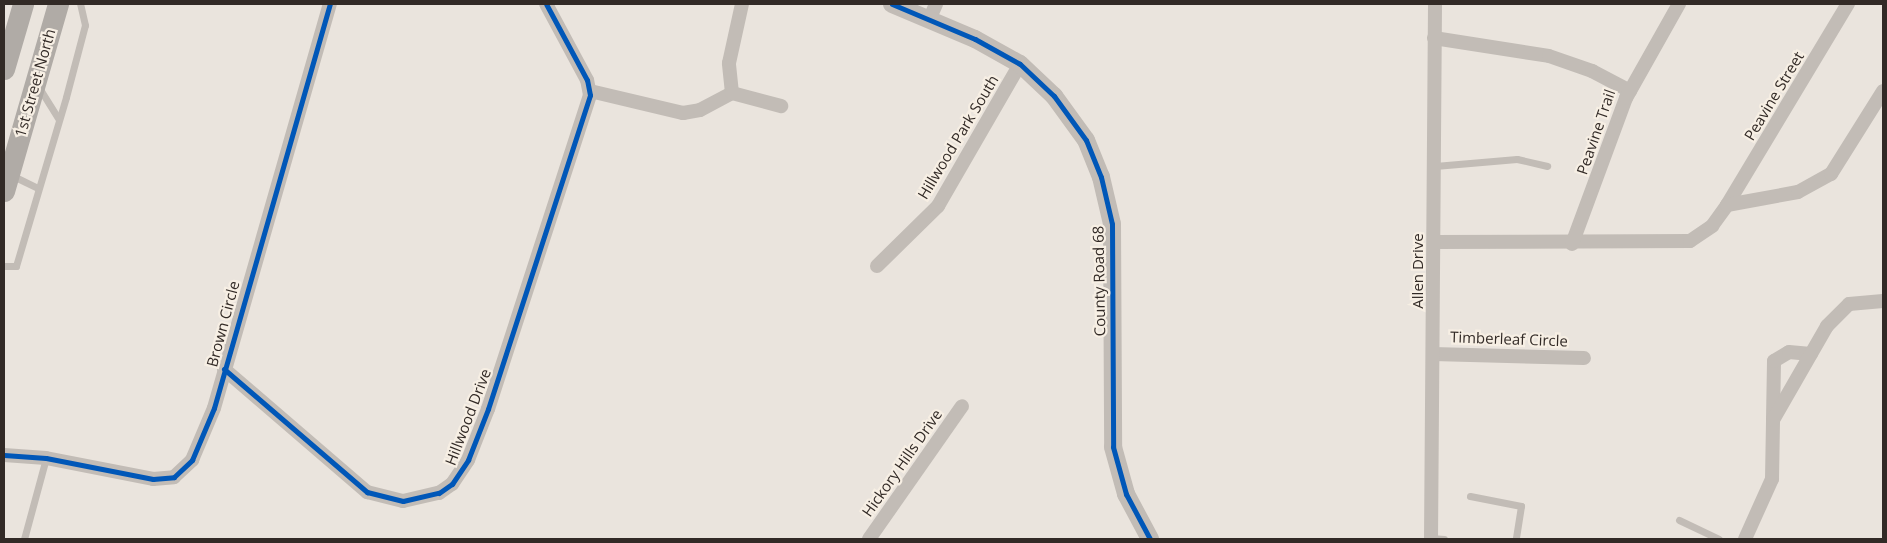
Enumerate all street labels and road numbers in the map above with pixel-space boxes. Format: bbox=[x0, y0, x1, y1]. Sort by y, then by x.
street label: 1st Street North bbox=[11, 27, 59, 139]
street label: Peavine Street bbox=[1740, 48, 1808, 144]
street label: Hillwood Park South bbox=[914, 72, 1002, 202]
street label: Peavine Trail bbox=[1573, 87, 1619, 177]
street label: County Road 68 bbox=[1089, 226, 1109, 336]
street label: Allen Drive bbox=[1409, 233, 1427, 309]
street label: Brown Circle bbox=[203, 279, 243, 369]
street label: Timberleaf Circle bbox=[1450, 328, 1568, 350]
street label: Hillwood Drive bbox=[441, 366, 495, 468]
street label: Hickory Hills Drive bbox=[858, 406, 946, 520]

